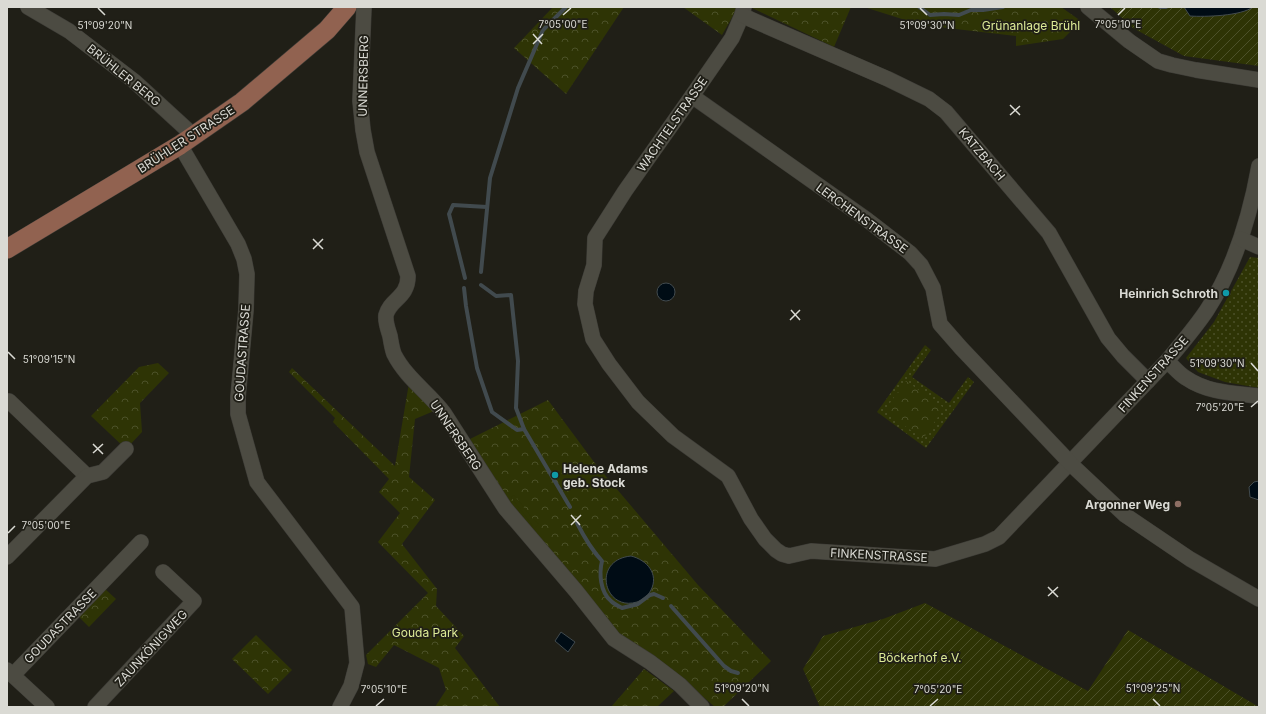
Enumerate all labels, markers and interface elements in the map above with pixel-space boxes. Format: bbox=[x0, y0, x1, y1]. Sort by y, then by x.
text: 7°05'00"E bbox=[539, 18, 587, 30]
park label: Grünanlage Brühl bbox=[982, 18, 1080, 33]
text: 7°05'10"E bbox=[1095, 18, 1141, 30]
text: 51°09'20"N bbox=[78, 19, 132, 31]
text: 51°09'30"N bbox=[900, 19, 954, 31]
street label: UNNERSBERG bbox=[355, 35, 371, 117]
street label: BRÜHLER BERG bbox=[84, 41, 164, 109]
street label: WACHTELSTRASSE bbox=[634, 74, 710, 174]
street label: BRÜHLER STRASSE bbox=[135, 102, 237, 176]
street label: KATZBACH bbox=[956, 125, 1008, 183]
street label: LERCHENSTRASSE bbox=[813, 180, 911, 256]
place label: Heinrich Schroth bbox=[1119, 286, 1218, 301]
marker: Heinrich Schroth bbox=[1221, 288, 1231, 298]
street label: GOUDASTRASSE bbox=[231, 304, 253, 402]
street label: FINKENSTRASSE bbox=[1115, 333, 1191, 415]
text: 51°09'15"N bbox=[23, 353, 75, 365]
text: 51°09'30"N bbox=[1190, 357, 1244, 369]
street label: UNNERSBERG bbox=[427, 397, 485, 473]
text: 7°05'20"E bbox=[1196, 401, 1244, 413]
place label: Helene Adams geb. Stock bbox=[563, 461, 648, 490]
marker: Helene Adams geb. Stock bbox=[550, 470, 560, 480]
place label: Argonner Weg bbox=[1085, 497, 1170, 512]
marker: Argonner Weg bbox=[1173, 499, 1183, 509]
text: 7°05'00"E bbox=[22, 519, 70, 531]
street label: FINKENSTRASSE bbox=[830, 545, 928, 565]
street label: GOUDASTRASSE bbox=[21, 586, 99, 666]
street label: ZAUNKÖNIGWEG bbox=[112, 606, 190, 690]
park label: Gouda Park bbox=[392, 625, 459, 640]
park label: Böckerhof e.V. bbox=[878, 650, 962, 665]
text: 51°09'20"N bbox=[715, 682, 769, 694]
text: 51°09'25"N bbox=[1126, 682, 1180, 694]
text: 7°05'10"E bbox=[361, 683, 407, 695]
text: 7°05'20"E bbox=[914, 683, 962, 695]

